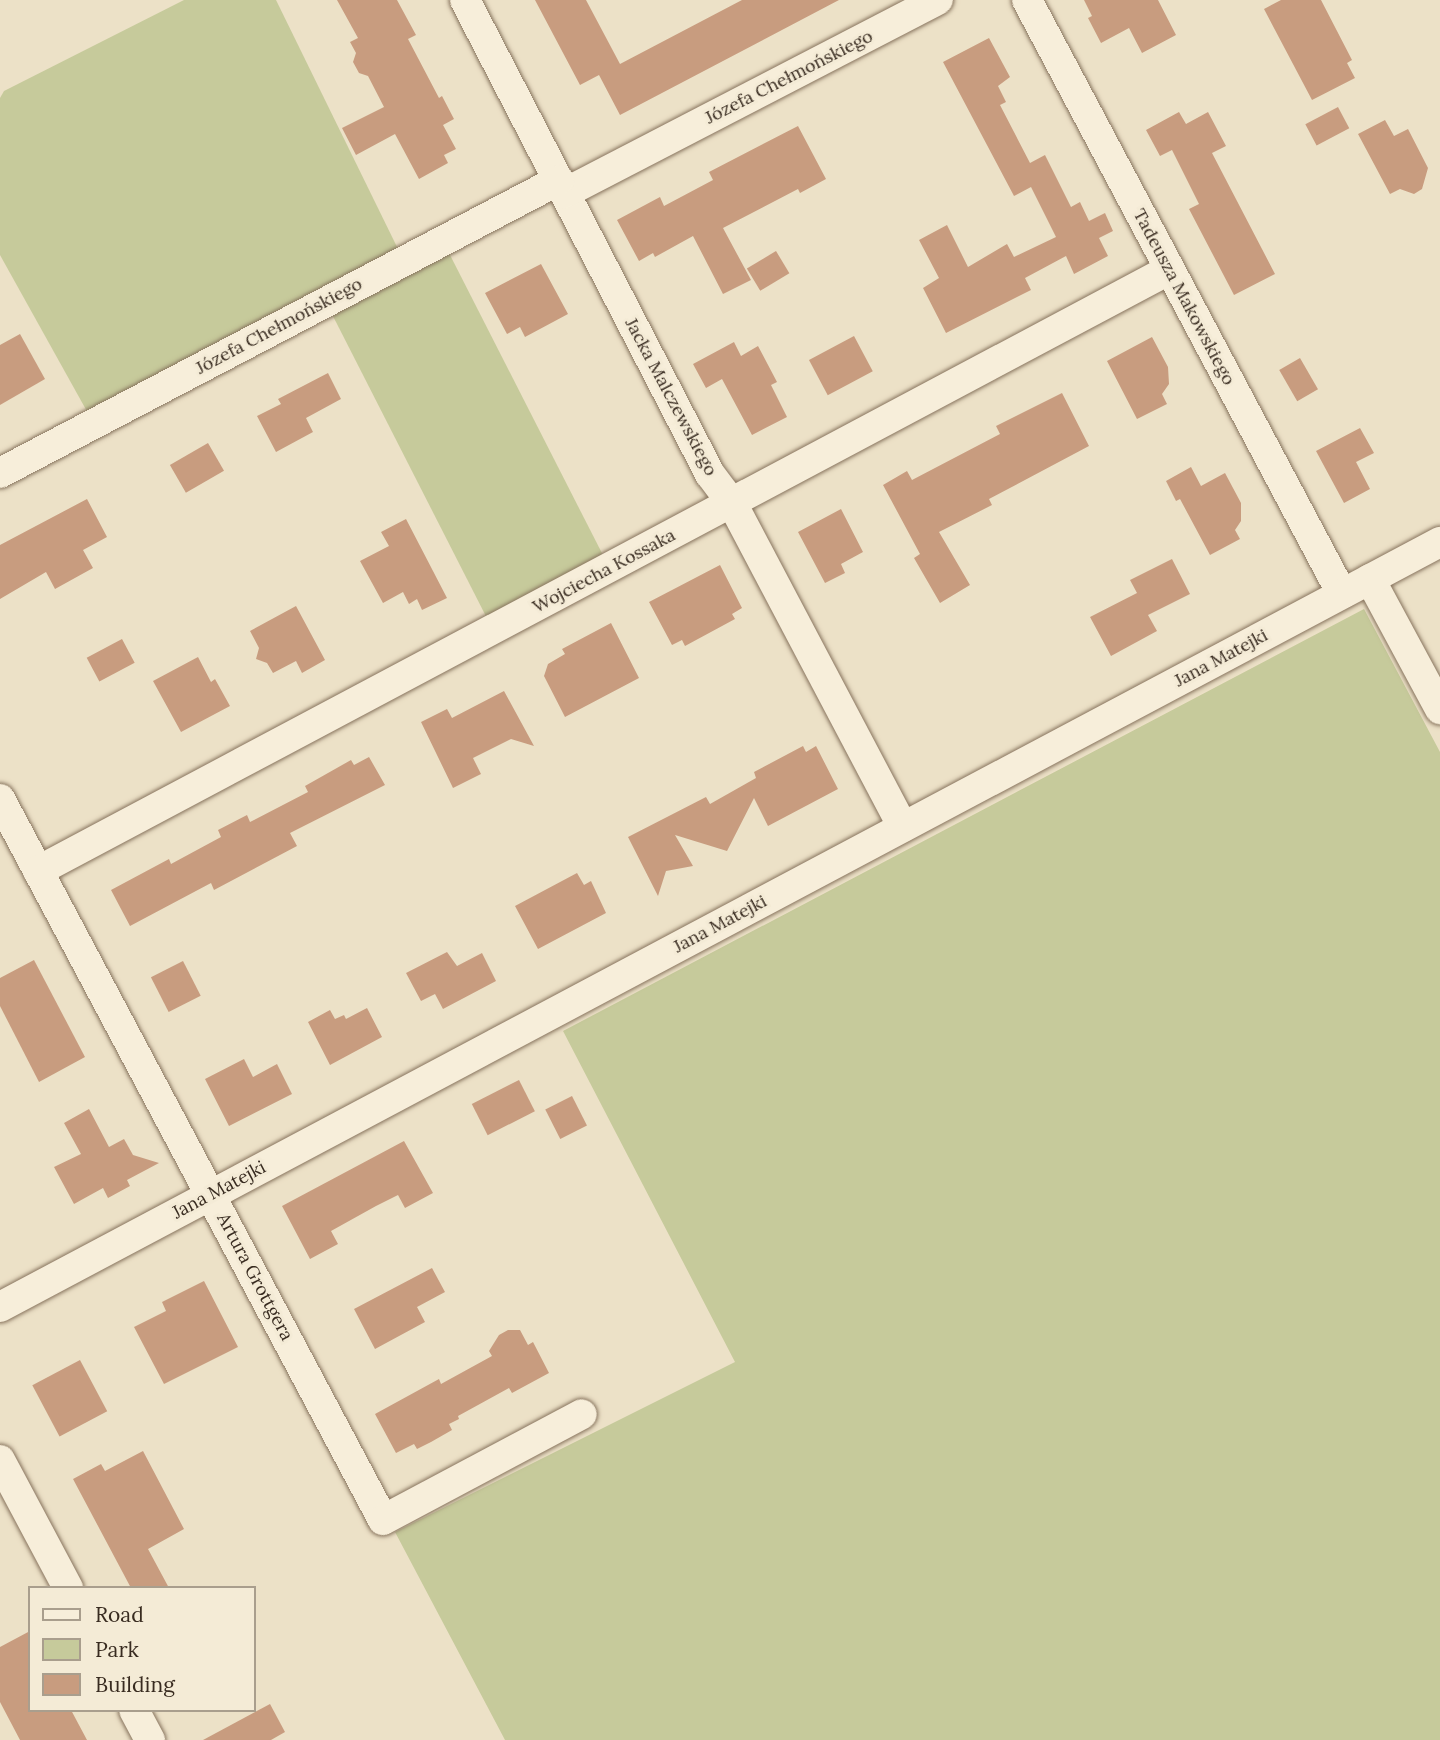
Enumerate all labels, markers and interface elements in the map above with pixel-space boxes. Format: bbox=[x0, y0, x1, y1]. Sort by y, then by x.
street label: Józefa Chełmońskiego bbox=[702, 25, 876, 129]
street label: Tadeusza Makowskiego bbox=[1128, 205, 1240, 389]
street label: Józefa Chełmońskiego bbox=[192, 273, 366, 379]
street label: Jacka Malczewskiego bbox=[620, 314, 722, 480]
street label: Wojciecha Kossaka bbox=[529, 524, 679, 618]
street label: Jana Matejki bbox=[1171, 624, 1271, 692]
street label: Jana Matejki bbox=[670, 890, 770, 958]
street label: Jana Matejki bbox=[169, 1156, 269, 1224]
street label: Artura Grottgera bbox=[212, 1210, 298, 1344]
legend bbox=[28, 1586, 256, 1712]
text: Road bbox=[95, 1601, 144, 1628]
text: Park bbox=[95, 1636, 139, 1663]
text: Building bbox=[95, 1671, 175, 1698]

